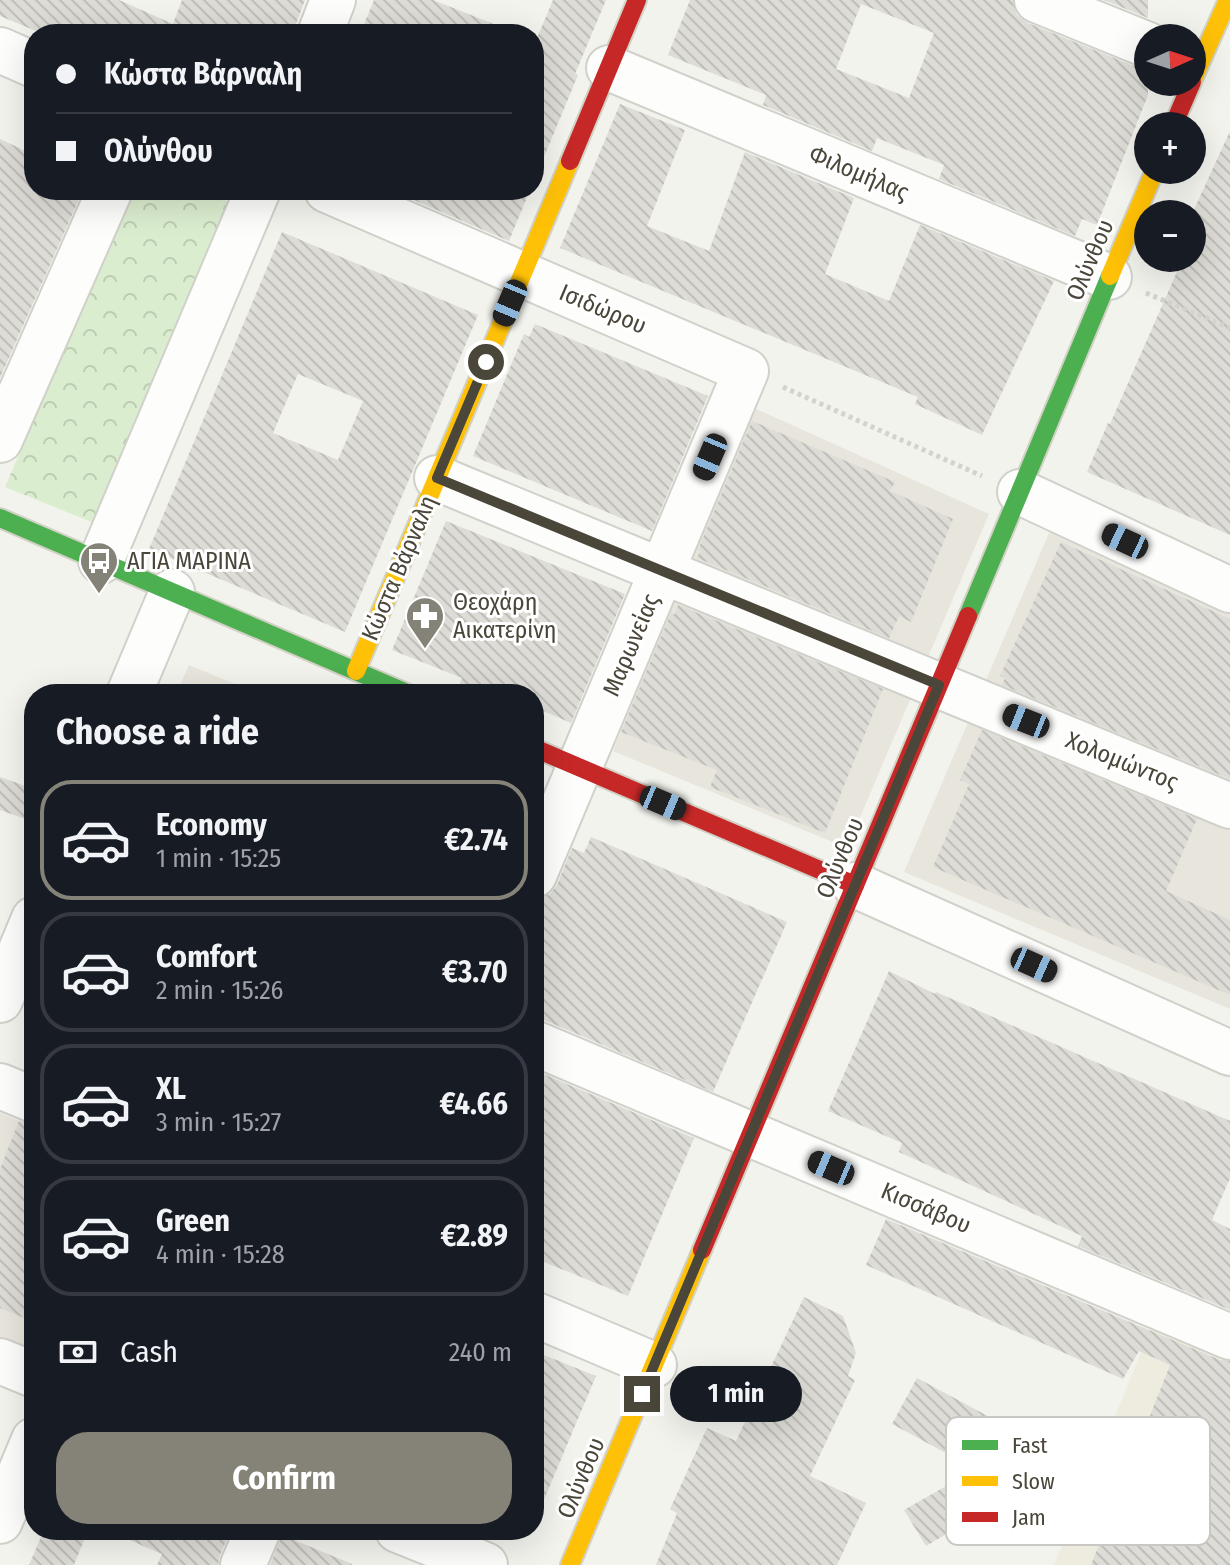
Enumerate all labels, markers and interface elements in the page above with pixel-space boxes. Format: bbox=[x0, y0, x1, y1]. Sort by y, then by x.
north arrow bbox=[1134, 24, 1206, 96]
map controls bbox=[1134, 24, 1206, 272]
text: Κώστα Βάρναλη bbox=[104, 56, 302, 92]
button: + bbox=[1134, 112, 1206, 184]
text: Ολύνθου bbox=[104, 133, 213, 169]
street label: Φιλομήλας bbox=[805, 140, 913, 206]
button: − bbox=[1134, 200, 1206, 272]
street label: Ολύνθου bbox=[1060, 215, 1120, 305]
car bbox=[490, 276, 530, 330]
street label: Ισιδώρου bbox=[555, 278, 651, 340]
route start bbox=[468, 344, 504, 380]
car bbox=[690, 430, 730, 484]
street label: Κώστα Βάρναλη bbox=[356, 491, 442, 645]
car bbox=[1098, 520, 1152, 562]
bus stop icon: ΑΓΙΑ ΜΑΡΙΝΑ bbox=[78, 540, 120, 595]
place label: ΑΓΙΑ ΜΑΡΙΝΑ bbox=[127, 547, 251, 575]
place label: Θεοχάρη Αικατερίνη bbox=[453, 588, 556, 644]
street label: Μαρωνείας bbox=[597, 590, 665, 700]
pharmacy icon: Θεοχάρη Αικατερίνη bbox=[404, 595, 446, 650]
car bbox=[999, 701, 1053, 741]
text: Choose a ride bbox=[56, 710, 259, 754]
street label: Χολομώντος bbox=[1062, 726, 1182, 796]
car bbox=[636, 783, 690, 823]
icon: car bbox=[60, 804, 132, 876]
text: Economy bbox=[156, 807, 267, 843]
street label: Ολύνθου bbox=[810, 813, 870, 903]
text: €2.74 bbox=[444, 822, 508, 858]
text: 1 min · 15:25 bbox=[156, 843, 281, 874]
icon: car bbox=[60, 936, 132, 1008]
text: Comfort bbox=[156, 939, 257, 975]
car bbox=[1007, 944, 1061, 986]
text: €3.70 bbox=[442, 954, 508, 990]
text: 2 min · 15:26 bbox=[156, 975, 284, 1006]
icon: car bbox=[60, 1068, 132, 1140]
text: XL bbox=[156, 1071, 186, 1107]
text: €4.66 bbox=[440, 1086, 508, 1122]
text: 3 min · 15:27 bbox=[156, 1107, 281, 1138]
car bbox=[804, 1148, 858, 1188]
street label: Κισσάβου bbox=[877, 1177, 975, 1239]
icon: car bbox=[60, 1200, 132, 1272]
text: Green bbox=[156, 1203, 230, 1239]
text: €2.89 bbox=[440, 1218, 508, 1254]
text: 4 min · 15:28 bbox=[156, 1239, 285, 1270]
icon: cash bbox=[56, 1330, 100, 1374]
text: Cash bbox=[120, 1334, 178, 1370]
text: 240 m bbox=[449, 1337, 512, 1368]
callout: 1 min bbox=[670, 1366, 802, 1422]
route end bbox=[624, 1376, 660, 1412]
text: 1 min bbox=[708, 1378, 764, 1409]
legend bbox=[946, 1417, 1210, 1545]
button: Confirm bbox=[56, 1432, 512, 1524]
text: Fast bbox=[1012, 1432, 1048, 1459]
street label: Ολύνθου bbox=[551, 1433, 611, 1523]
text: Slow bbox=[1012, 1468, 1055, 1495]
text: Jam bbox=[1012, 1504, 1046, 1531]

